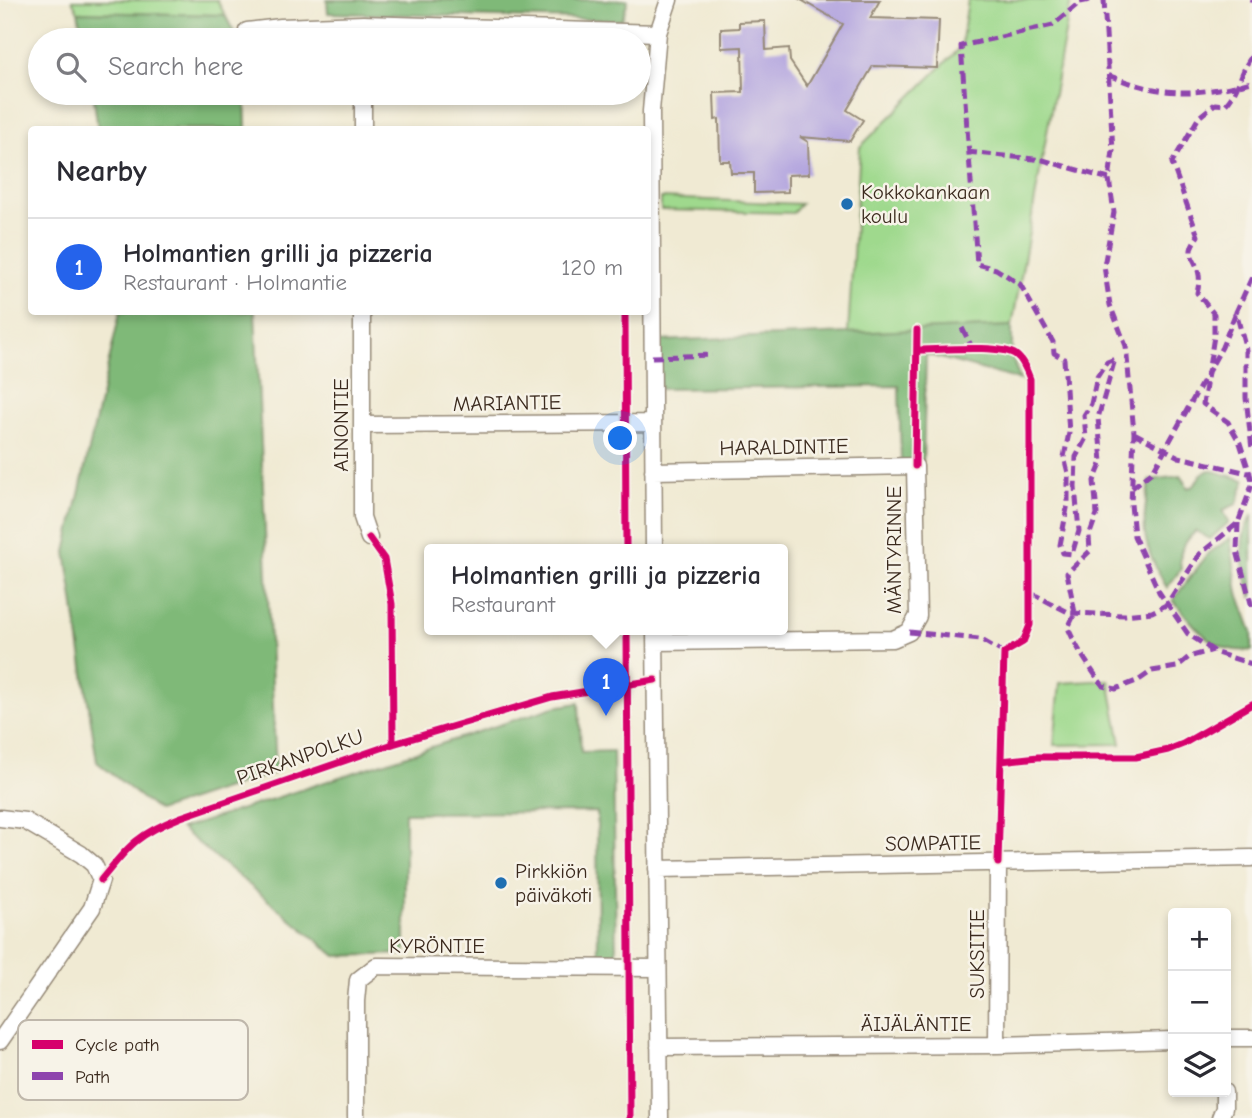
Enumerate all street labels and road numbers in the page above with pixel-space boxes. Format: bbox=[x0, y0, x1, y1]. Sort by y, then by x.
street label: AINONTIE bbox=[329, 378, 353, 472]
street label: MARIANTIE bbox=[453, 390, 561, 416]
street label: HARALDINTIE bbox=[719, 434, 849, 460]
street label: MÄNTYRINNE bbox=[882, 486, 906, 614]
street label: PIRKANPOLKU bbox=[234, 724, 366, 790]
street label: SOMPATIE bbox=[885, 830, 981, 856]
street label: SUKSITIE bbox=[965, 909, 989, 999]
street label: KYRÖNTIE bbox=[389, 934, 485, 958]
street label: ÄIJÄLÄNTIE bbox=[861, 1012, 971, 1036]

